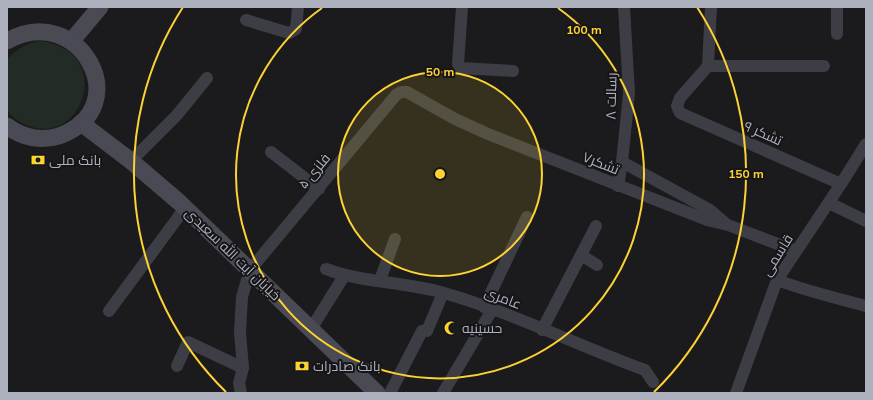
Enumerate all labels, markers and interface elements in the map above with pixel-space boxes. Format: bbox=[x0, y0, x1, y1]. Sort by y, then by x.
text: 100 m bbox=[566, 22, 602, 37]
text: 50 m bbox=[426, 64, 454, 79]
street label: رسالت ۸ bbox=[602, 72, 620, 120]
street label: تشکر ۹ bbox=[741, 117, 785, 149]
street label: تشکر۷ bbox=[580, 148, 622, 179]
street label: فلزی ۵ bbox=[294, 150, 334, 192]
place label: بانک ملی bbox=[49, 151, 101, 169]
bank icon: بانک ملی bbox=[30, 152, 46, 168]
text: 150 m bbox=[728, 166, 764, 181]
centre of rings bbox=[433, 167, 447, 181]
street label: خیابان آیت الله سعیدی bbox=[181, 204, 285, 304]
street label: قاسمی bbox=[757, 231, 797, 279]
street label: عامری bbox=[482, 283, 524, 313]
place label: حسینیه bbox=[462, 319, 502, 337]
mosque icon: حسینیه bbox=[443, 320, 459, 336]
place label: بانک صادرات bbox=[313, 357, 381, 375]
bank icon: بانک صادرات bbox=[294, 358, 310, 374]

